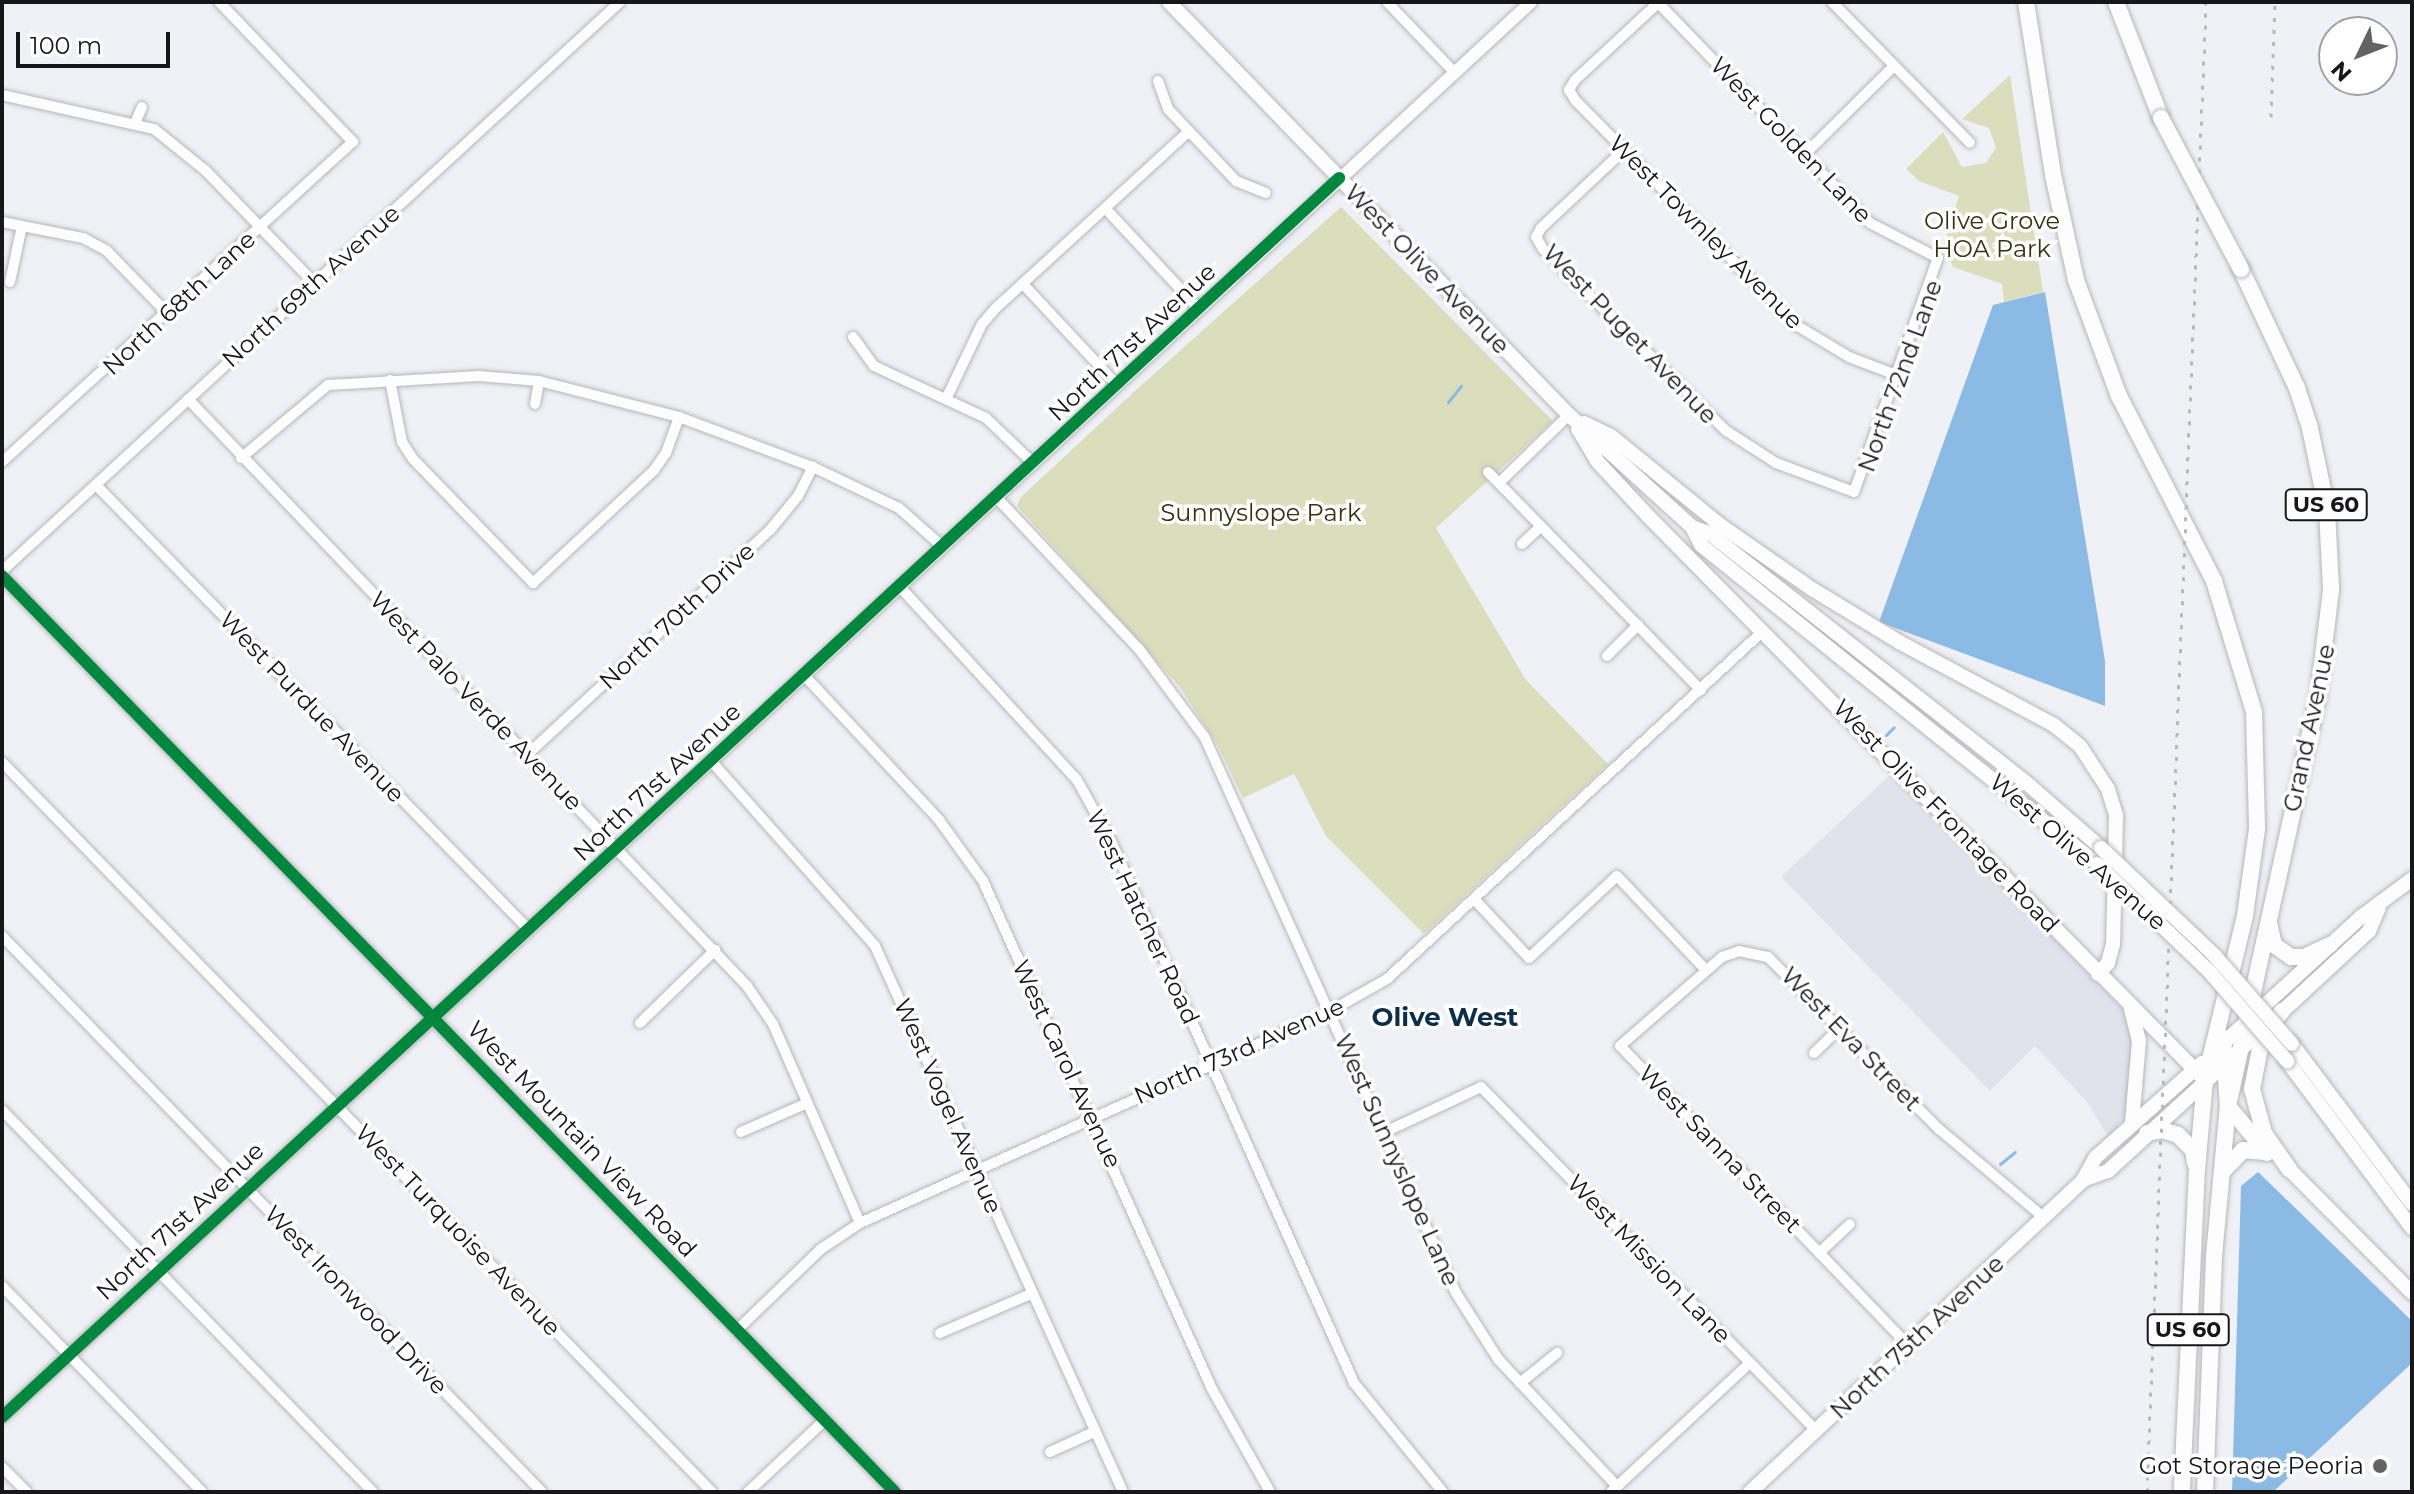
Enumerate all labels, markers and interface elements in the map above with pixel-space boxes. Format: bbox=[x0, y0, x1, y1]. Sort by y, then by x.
scale bar bbox=[20, 16, 174, 66]
north arrow bbox=[2318, 16, 2398, 96]
text: 100 m bbox=[30, 31, 102, 60]
street label: West Golden Lane bbox=[1704, 51, 1878, 229]
text: N bbox=[2326, 56, 2357, 87]
street label: West Townley Avenue bbox=[1603, 129, 1809, 335]
street label: West Olive Avenue bbox=[1339, 178, 1515, 360]
street label: North 69th Avenue bbox=[216, 199, 406, 373]
park label: Olive Grove HOA Park bbox=[1924, 207, 2060, 263]
street label: North 68th Lane bbox=[97, 225, 261, 381]
street label: West Puget Avenue bbox=[1537, 238, 1723, 430]
street label: North 71st Avenue bbox=[1042, 257, 1222, 427]
street label: North 72nd Lane bbox=[1852, 276, 1948, 476]
road number: US 60 bbox=[2284, 487, 2368, 523]
park label: Sunnyslope Park bbox=[1161, 499, 1361, 527]
street label: North 70th Drive bbox=[593, 537, 761, 695]
street label: West Palo Verde Avenue bbox=[364, 586, 588, 816]
street label: West Purdue Avenue bbox=[213, 606, 411, 808]
street label: Grand Avenue bbox=[2277, 642, 2341, 814]
street label: West Olive Frontage Road bbox=[1827, 693, 2065, 939]
street label: North 71st Avenue bbox=[567, 697, 747, 867]
street label: West Olive Avenue bbox=[1984, 767, 2172, 937]
street label: West Hatcher Road bbox=[1081, 805, 1205, 1029]
street label: West Carol Avenue bbox=[1006, 955, 1128, 1173]
street label: West Eva Street bbox=[1775, 961, 1927, 1117]
street label: North 73rd Avenue bbox=[1130, 992, 1348, 1110]
street label: West Vogel Avenue bbox=[888, 994, 1008, 1218]
district label: Olive West bbox=[1372, 1002, 1518, 1034]
street label: West Mountain View Road bbox=[461, 1015, 703, 1263]
street label: West Sunnyslope Lane bbox=[1328, 1030, 1466, 1290]
street label: West Sanna Street bbox=[1633, 1059, 1807, 1239]
street label: West Turquoise Avenue bbox=[349, 1118, 567, 1342]
street label: North 71st Avenue bbox=[90, 1136, 270, 1306]
street label: West Mission Lane bbox=[1561, 1169, 1737, 1349]
street label: West Ironwood Drive bbox=[258, 1200, 454, 1400]
street label: North 75th Avenue bbox=[1824, 1249, 2010, 1425]
road number: US 60 bbox=[2146, 1312, 2230, 1348]
place label: Got Storage Peoria bbox=[2139, 1452, 2364, 1480]
marker: Got Storage Peoria bbox=[2371, 1457, 2389, 1475]

